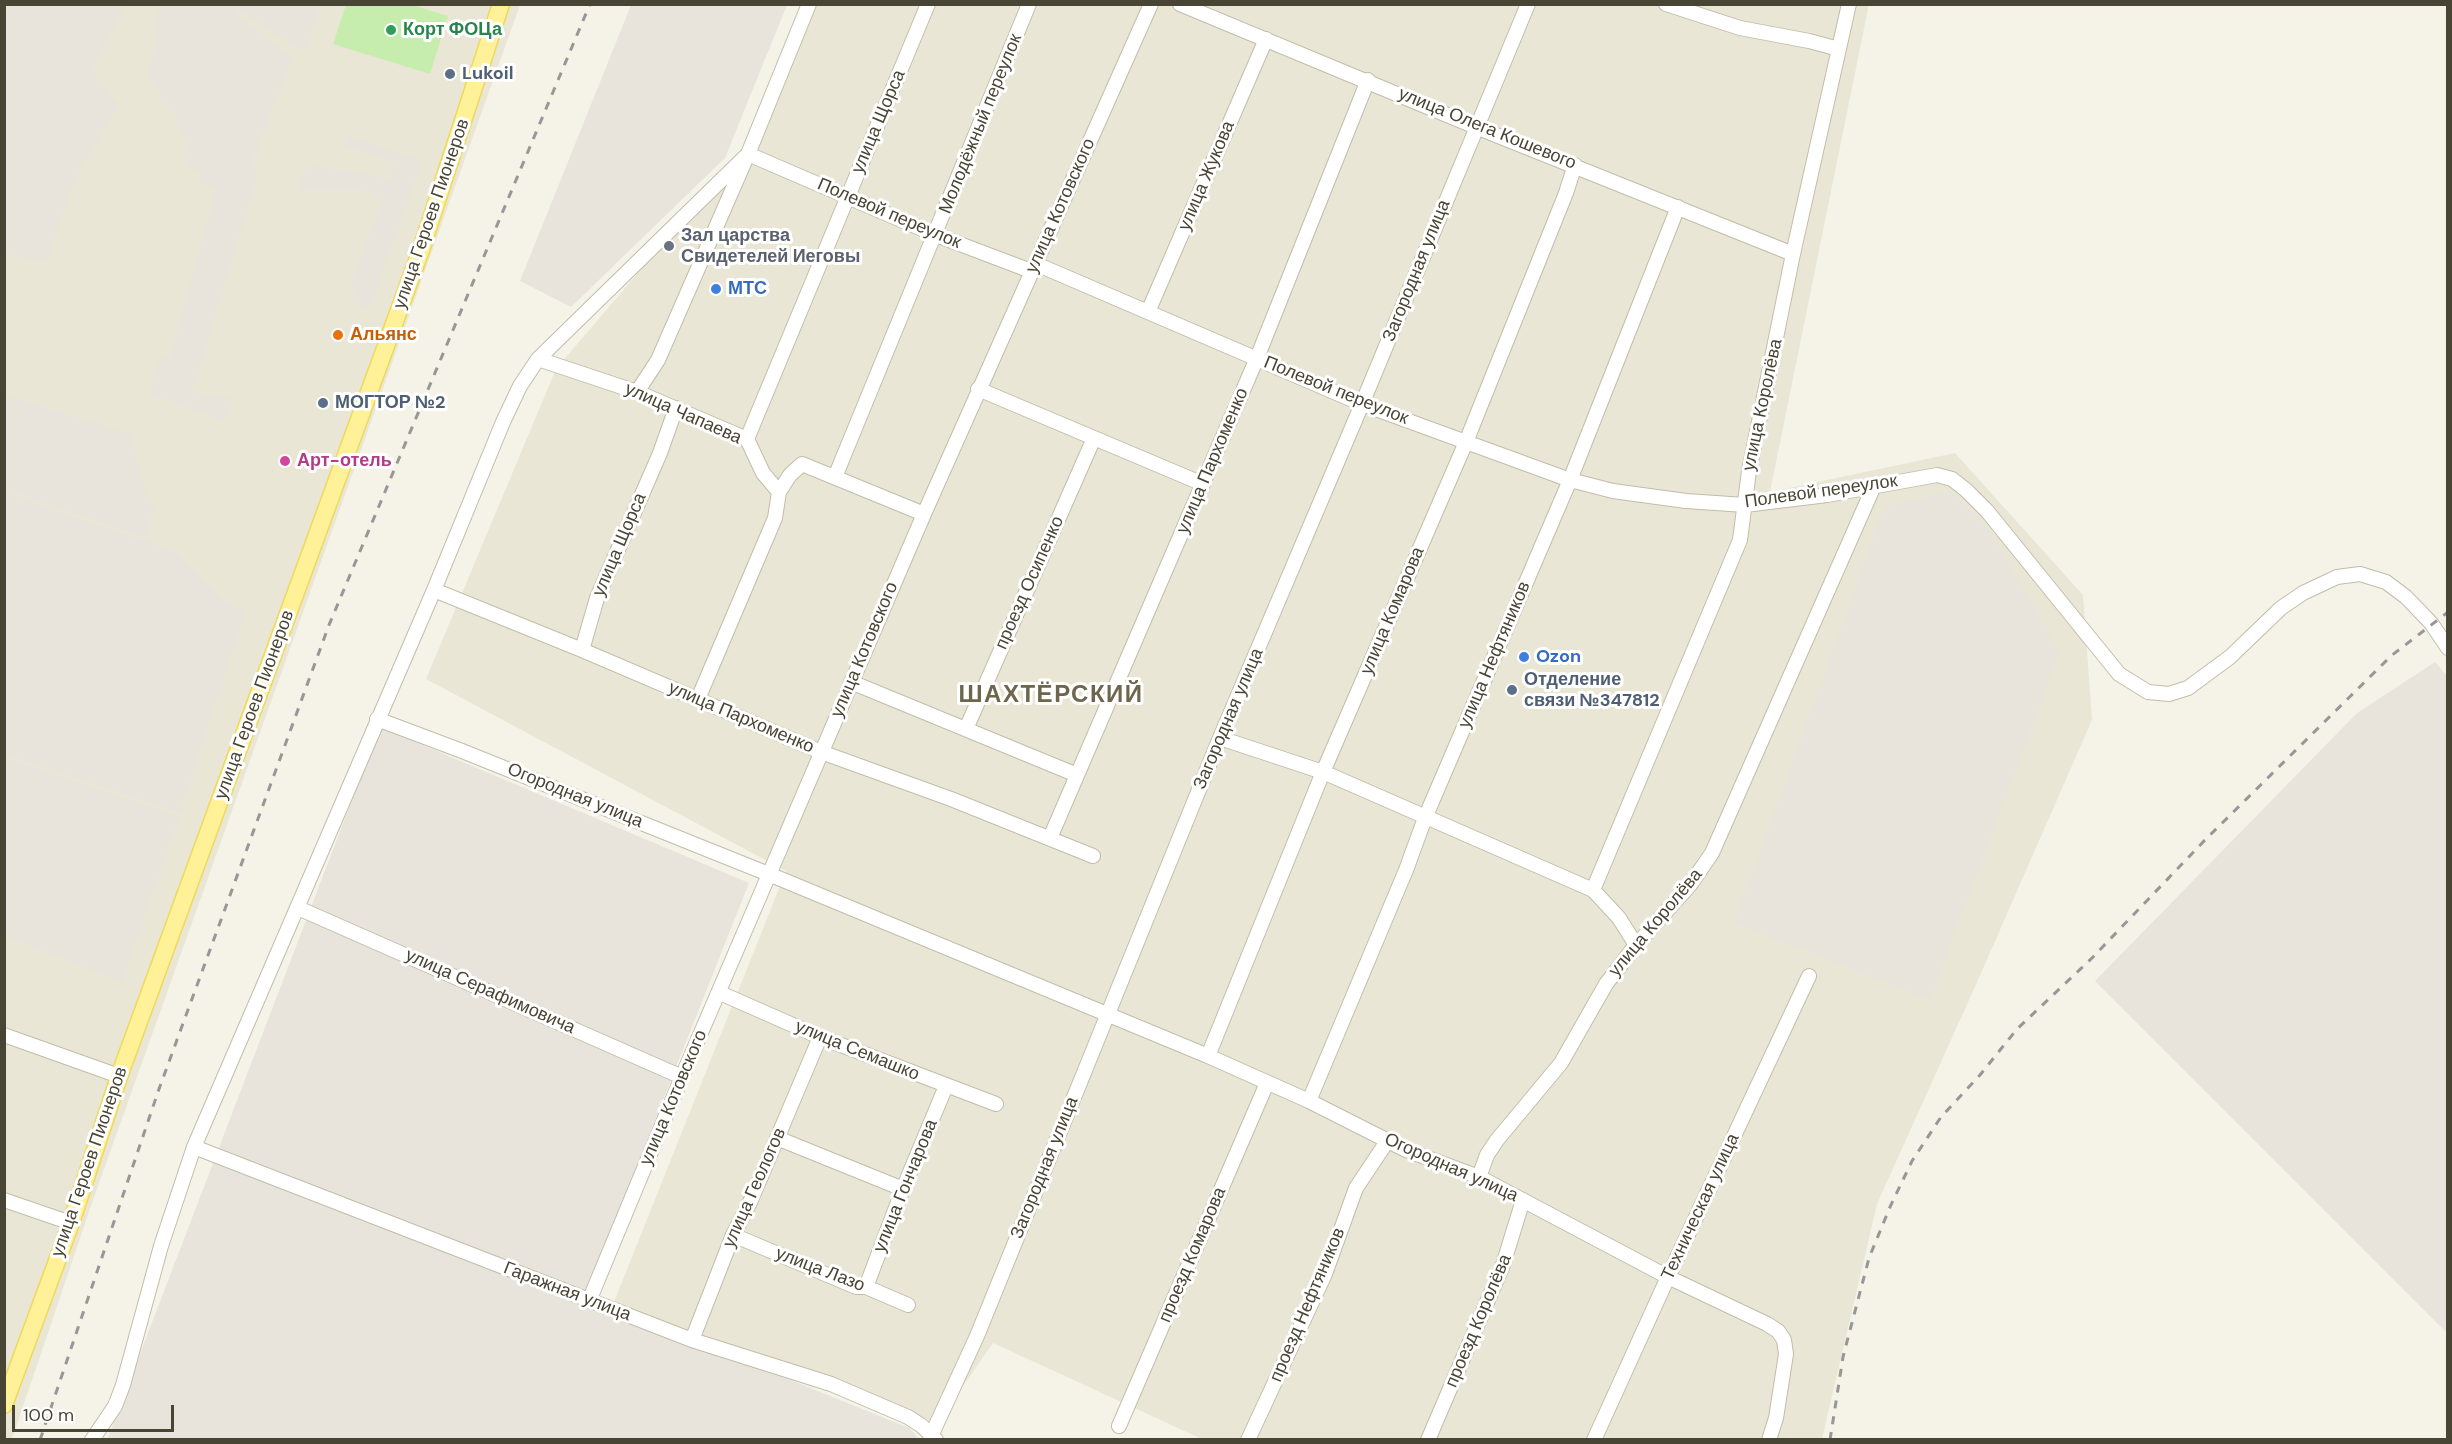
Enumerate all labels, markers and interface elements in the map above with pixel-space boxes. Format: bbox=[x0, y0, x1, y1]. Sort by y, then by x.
place label: Корт ФОЦа bbox=[403, 19, 502, 41]
marker: Корт ФОЦа bbox=[384, 23, 398, 37]
street label: Молодёжный переулок bbox=[935, 31, 1027, 217]
place label: Lukoil bbox=[462, 63, 514, 85]
marker: Lukoil bbox=[443, 67, 457, 81]
street label: улица Щорса bbox=[848, 67, 910, 177]
street label: улица Олега Кошевого bbox=[1395, 83, 1579, 175]
street label: улица Героев Пионеров bbox=[389, 116, 475, 312]
street label: улица Жукова bbox=[1174, 118, 1240, 234]
street label: улица Котовского bbox=[1022, 135, 1100, 277]
street label: Полевой переулок bbox=[814, 174, 964, 254]
street label: Загородная улица bbox=[1379, 197, 1455, 345]
place label: Зал царства Свидетелей Иеговы bbox=[681, 225, 860, 268]
marker: Зал царства Свидетелей Иеговы bbox=[662, 239, 676, 253]
place label: МТС bbox=[728, 278, 767, 300]
marker: МТС bbox=[709, 282, 723, 296]
place label: Альянс bbox=[350, 324, 417, 346]
marker: Альянс bbox=[331, 328, 345, 342]
street label: улица Королёва bbox=[1738, 337, 1788, 473]
street label: Полевой переулок bbox=[1261, 352, 1411, 430]
street label: улица Чапаева bbox=[621, 379, 745, 449]
street label: улица Пархоменко bbox=[1173, 385, 1253, 537]
place label: МОГТОР №2 bbox=[335, 392, 445, 414]
marker: МОГТОР №2 bbox=[316, 396, 330, 410]
place label: Арт-отель bbox=[297, 450, 392, 472]
marker: Арт-отель bbox=[278, 454, 292, 468]
street label: Полевой переулок bbox=[1743, 471, 1899, 513]
street label: улица Щорса bbox=[589, 490, 651, 600]
street label: проезд Осипенко bbox=[991, 513, 1069, 653]
street label: улица Комарова bbox=[1356, 544, 1430, 678]
street label: улица Нефтяников bbox=[1454, 578, 1536, 732]
street label: улица Котовского bbox=[827, 579, 903, 721]
street label: улица Героев Пионеров bbox=[211, 607, 299, 803]
street label: Загородная улица bbox=[1190, 645, 1268, 793]
place label: Ozon bbox=[1536, 646, 1581, 668]
marker: Ozon bbox=[1517, 650, 1531, 664]
place label: Отделение связи №347812 bbox=[1524, 669, 1660, 712]
street label: улица Пархоменко bbox=[665, 678, 817, 758]
district label: ШАХТЁРСКИЙ bbox=[958, 682, 1144, 710]
marker: Отделение связи №347812 bbox=[1505, 683, 1519, 697]
street label: Огородная улица bbox=[504, 759, 646, 833]
street label: улица Королёва bbox=[1605, 865, 1707, 981]
street label: улица Серафимовича bbox=[402, 945, 578, 1039]
street label: улица Семашко bbox=[792, 1016, 922, 1086]
street label: улица Котовского bbox=[636, 1027, 712, 1169]
street label: улица Героев Пионеров bbox=[47, 1064, 133, 1260]
street label: Загородная улица bbox=[1007, 1094, 1083, 1242]
street label: улица Гончарова bbox=[869, 1116, 943, 1256]
street label: улица Геологов bbox=[719, 1125, 791, 1251]
street label: Огородная улица bbox=[1381, 1129, 1521, 1207]
street label: Техническая улица bbox=[1658, 1130, 1744, 1284]
street label: проезд Комарова bbox=[1155, 1184, 1231, 1326]
street label: проезд Нефтяников bbox=[1266, 1225, 1350, 1385]
street label: улица Лазо bbox=[772, 1243, 868, 1297]
street label: проезд Королёва bbox=[1441, 1251, 1517, 1391]
street label: Гаражная улица bbox=[500, 1258, 634, 1326]
scale bar bbox=[15, 1393, 177, 1431]
text: 100 m bbox=[23, 1403, 74, 1427]

